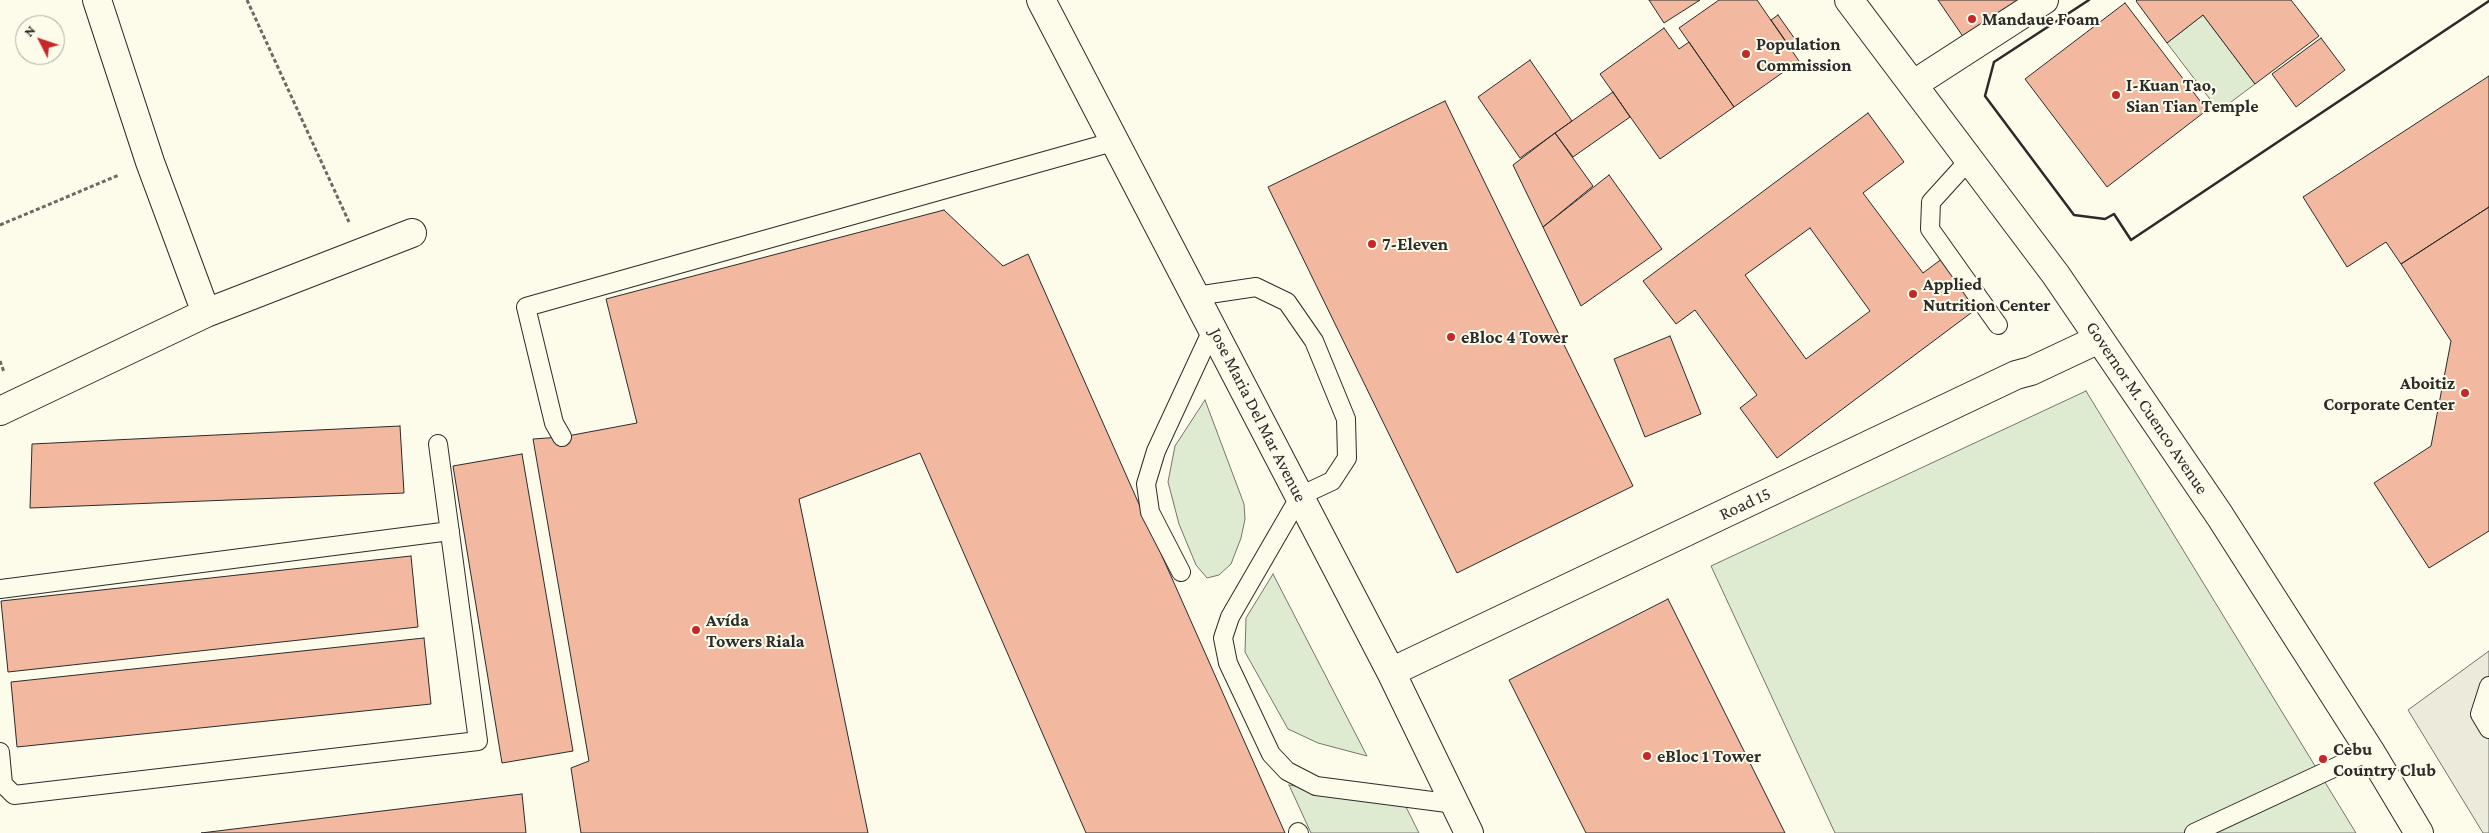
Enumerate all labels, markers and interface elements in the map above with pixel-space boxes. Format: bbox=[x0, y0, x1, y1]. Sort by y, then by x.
place label: Mandaue Foam bbox=[1982, 8, 2100, 30]
marker: Mandaue Foam bbox=[1966, 13, 1978, 25]
north arrow bbox=[15, 15, 65, 65]
text: N bbox=[20, 22, 39, 40]
place label: Population Commission bbox=[1756, 33, 1852, 76]
marker: Population Commission bbox=[1740, 48, 1752, 60]
place label: I-Kuan Tao, Sian Tian Temple bbox=[2126, 74, 2259, 116]
marker: I-Kuan Tao, Sian Tian Temple bbox=[2110, 89, 2122, 101]
place label: 7-Eleven bbox=[1382, 233, 1448, 255]
marker: 7-Eleven bbox=[1366, 238, 1378, 250]
place label: Applied Nutrition Center bbox=[1923, 273, 2051, 316]
marker: Applied Nutrition Center bbox=[1907, 288, 1919, 300]
street label: Governor M. Cuenco Avenue bbox=[2081, 317, 2213, 499]
street label: Jose Maria Del Mar Avenue bbox=[1205, 324, 1311, 506]
place label: eBloc 4 Tower bbox=[1461, 326, 1568, 348]
marker: eBloc 4 Tower bbox=[1445, 331, 1457, 343]
place label: Aboitiz Corporate Center bbox=[2323, 372, 2455, 414]
marker: Aboitiz Corporate Center bbox=[2459, 387, 2471, 399]
street label: Road 15 bbox=[1716, 483, 1774, 525]
place label: Avída Towers Riala bbox=[706, 609, 804, 652]
marker: Avída Towers Riala bbox=[690, 624, 702, 636]
place label: Cebu Country Club bbox=[2333, 738, 2436, 781]
place label: eBloc 1 Tower bbox=[1657, 745, 1761, 767]
marker: eBloc 1 Tower bbox=[1641, 750, 1653, 762]
marker: Cebu Country Club bbox=[2317, 753, 2329, 765]

